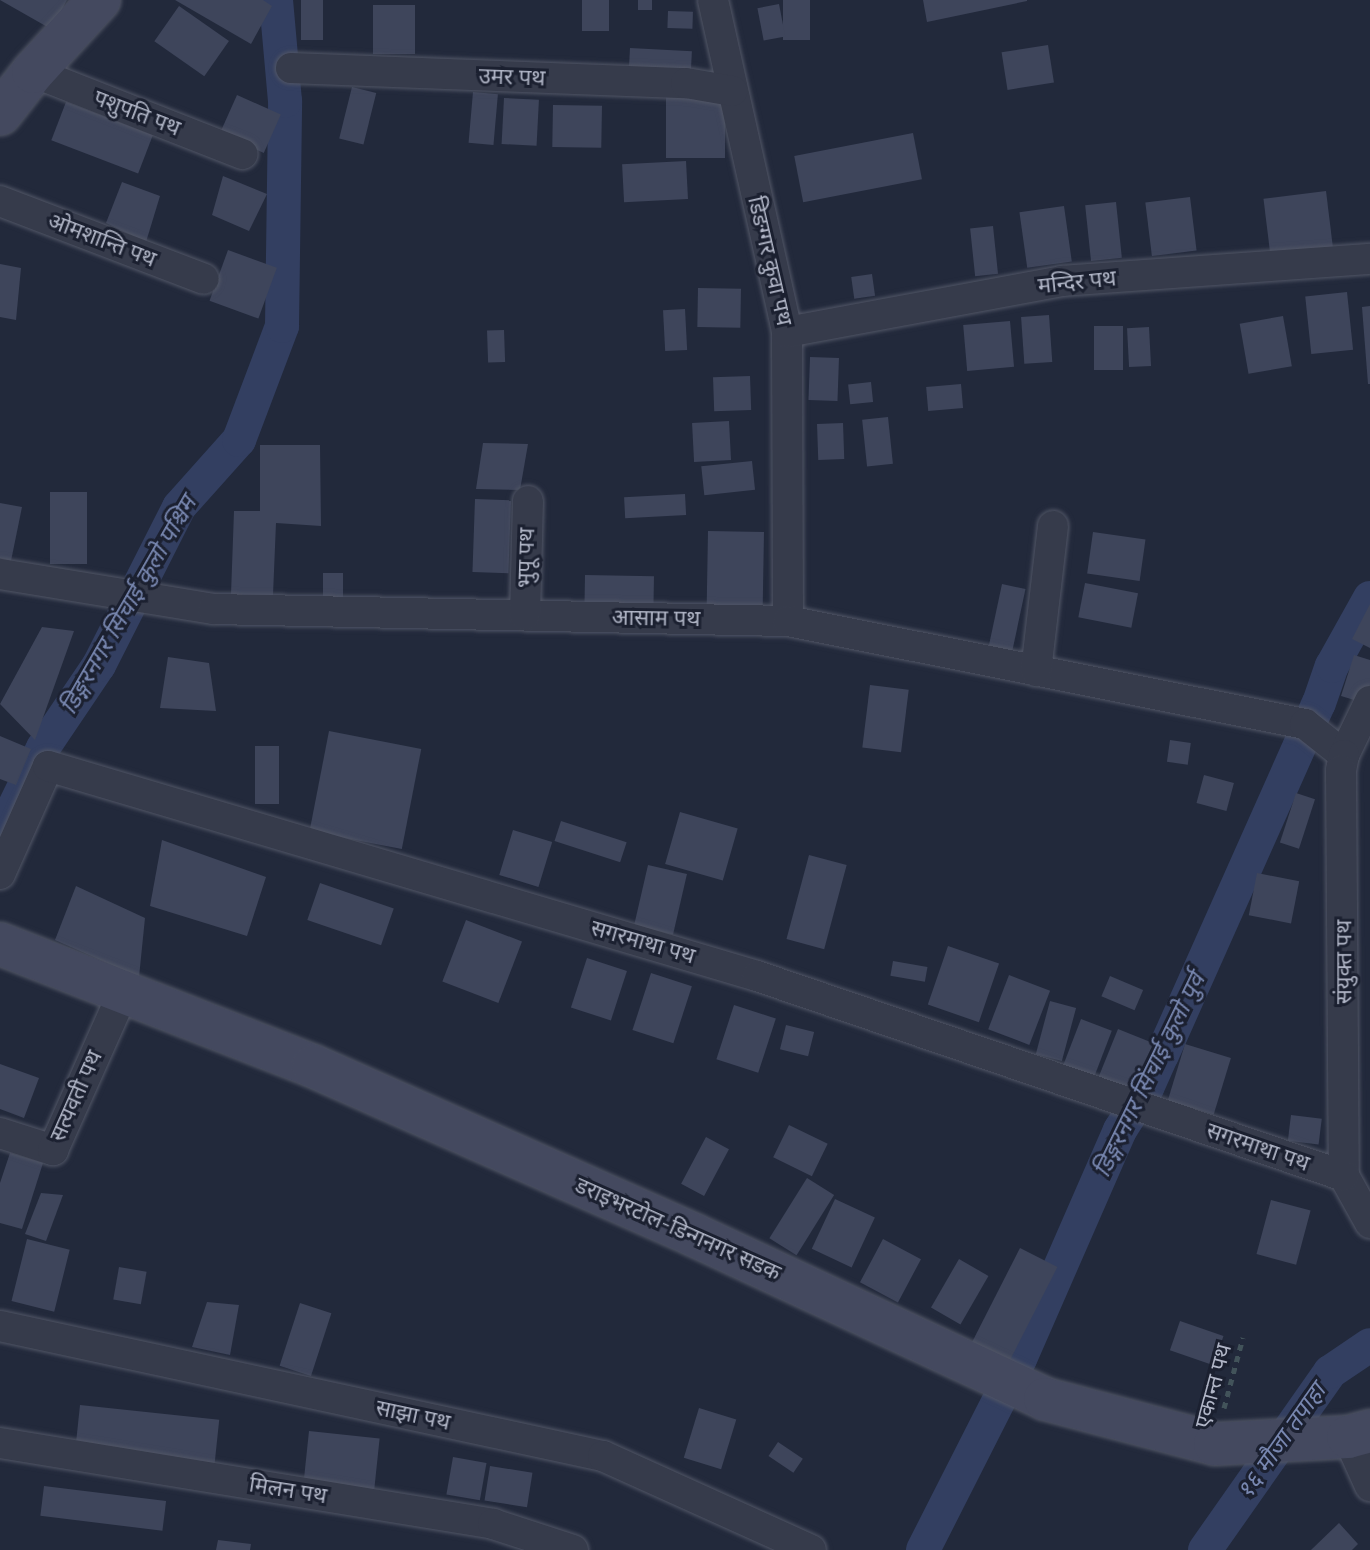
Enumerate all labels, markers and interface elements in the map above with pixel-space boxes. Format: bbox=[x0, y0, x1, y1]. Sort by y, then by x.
street label: उमर पथ bbox=[478, 63, 546, 91]
street label: पशुपति पथ bbox=[90, 84, 184, 142]
street label: डिङग्गर कुवा पथ bbox=[742, 194, 798, 328]
street label: ओमशान्ति पथ bbox=[44, 207, 160, 273]
street label: मन्दिर पथ bbox=[1037, 265, 1117, 299]
water label: डिङ्गरनगर सिंचाई कुलो पश्चिम bbox=[54, 491, 202, 719]
street label: भुपू पथ bbox=[512, 527, 540, 589]
street label: आसाम पथ bbox=[612, 604, 700, 632]
street label: सगरमाथा पथ bbox=[588, 915, 698, 969]
street label: संयुक्त पथ bbox=[1331, 920, 1357, 1004]
water label: डिङ्गरनगर सिंचाई कुलो पुर्व bbox=[1087, 968, 1211, 1182]
street label: सत्यवती पथ bbox=[44, 1046, 108, 1146]
street label: सगरमाथा पथ bbox=[1203, 1117, 1313, 1177]
street label: डराइभरटोल-डिन्गनगर सडक bbox=[571, 1172, 785, 1286]
street label: एकान्त पथ bbox=[1189, 1341, 1237, 1431]
water label: १६ मौजा तपाहा bbox=[1231, 1378, 1331, 1504]
street label: साझा पथ bbox=[373, 1394, 453, 1436]
street label: मिलन पथ bbox=[247, 1471, 329, 1509]

